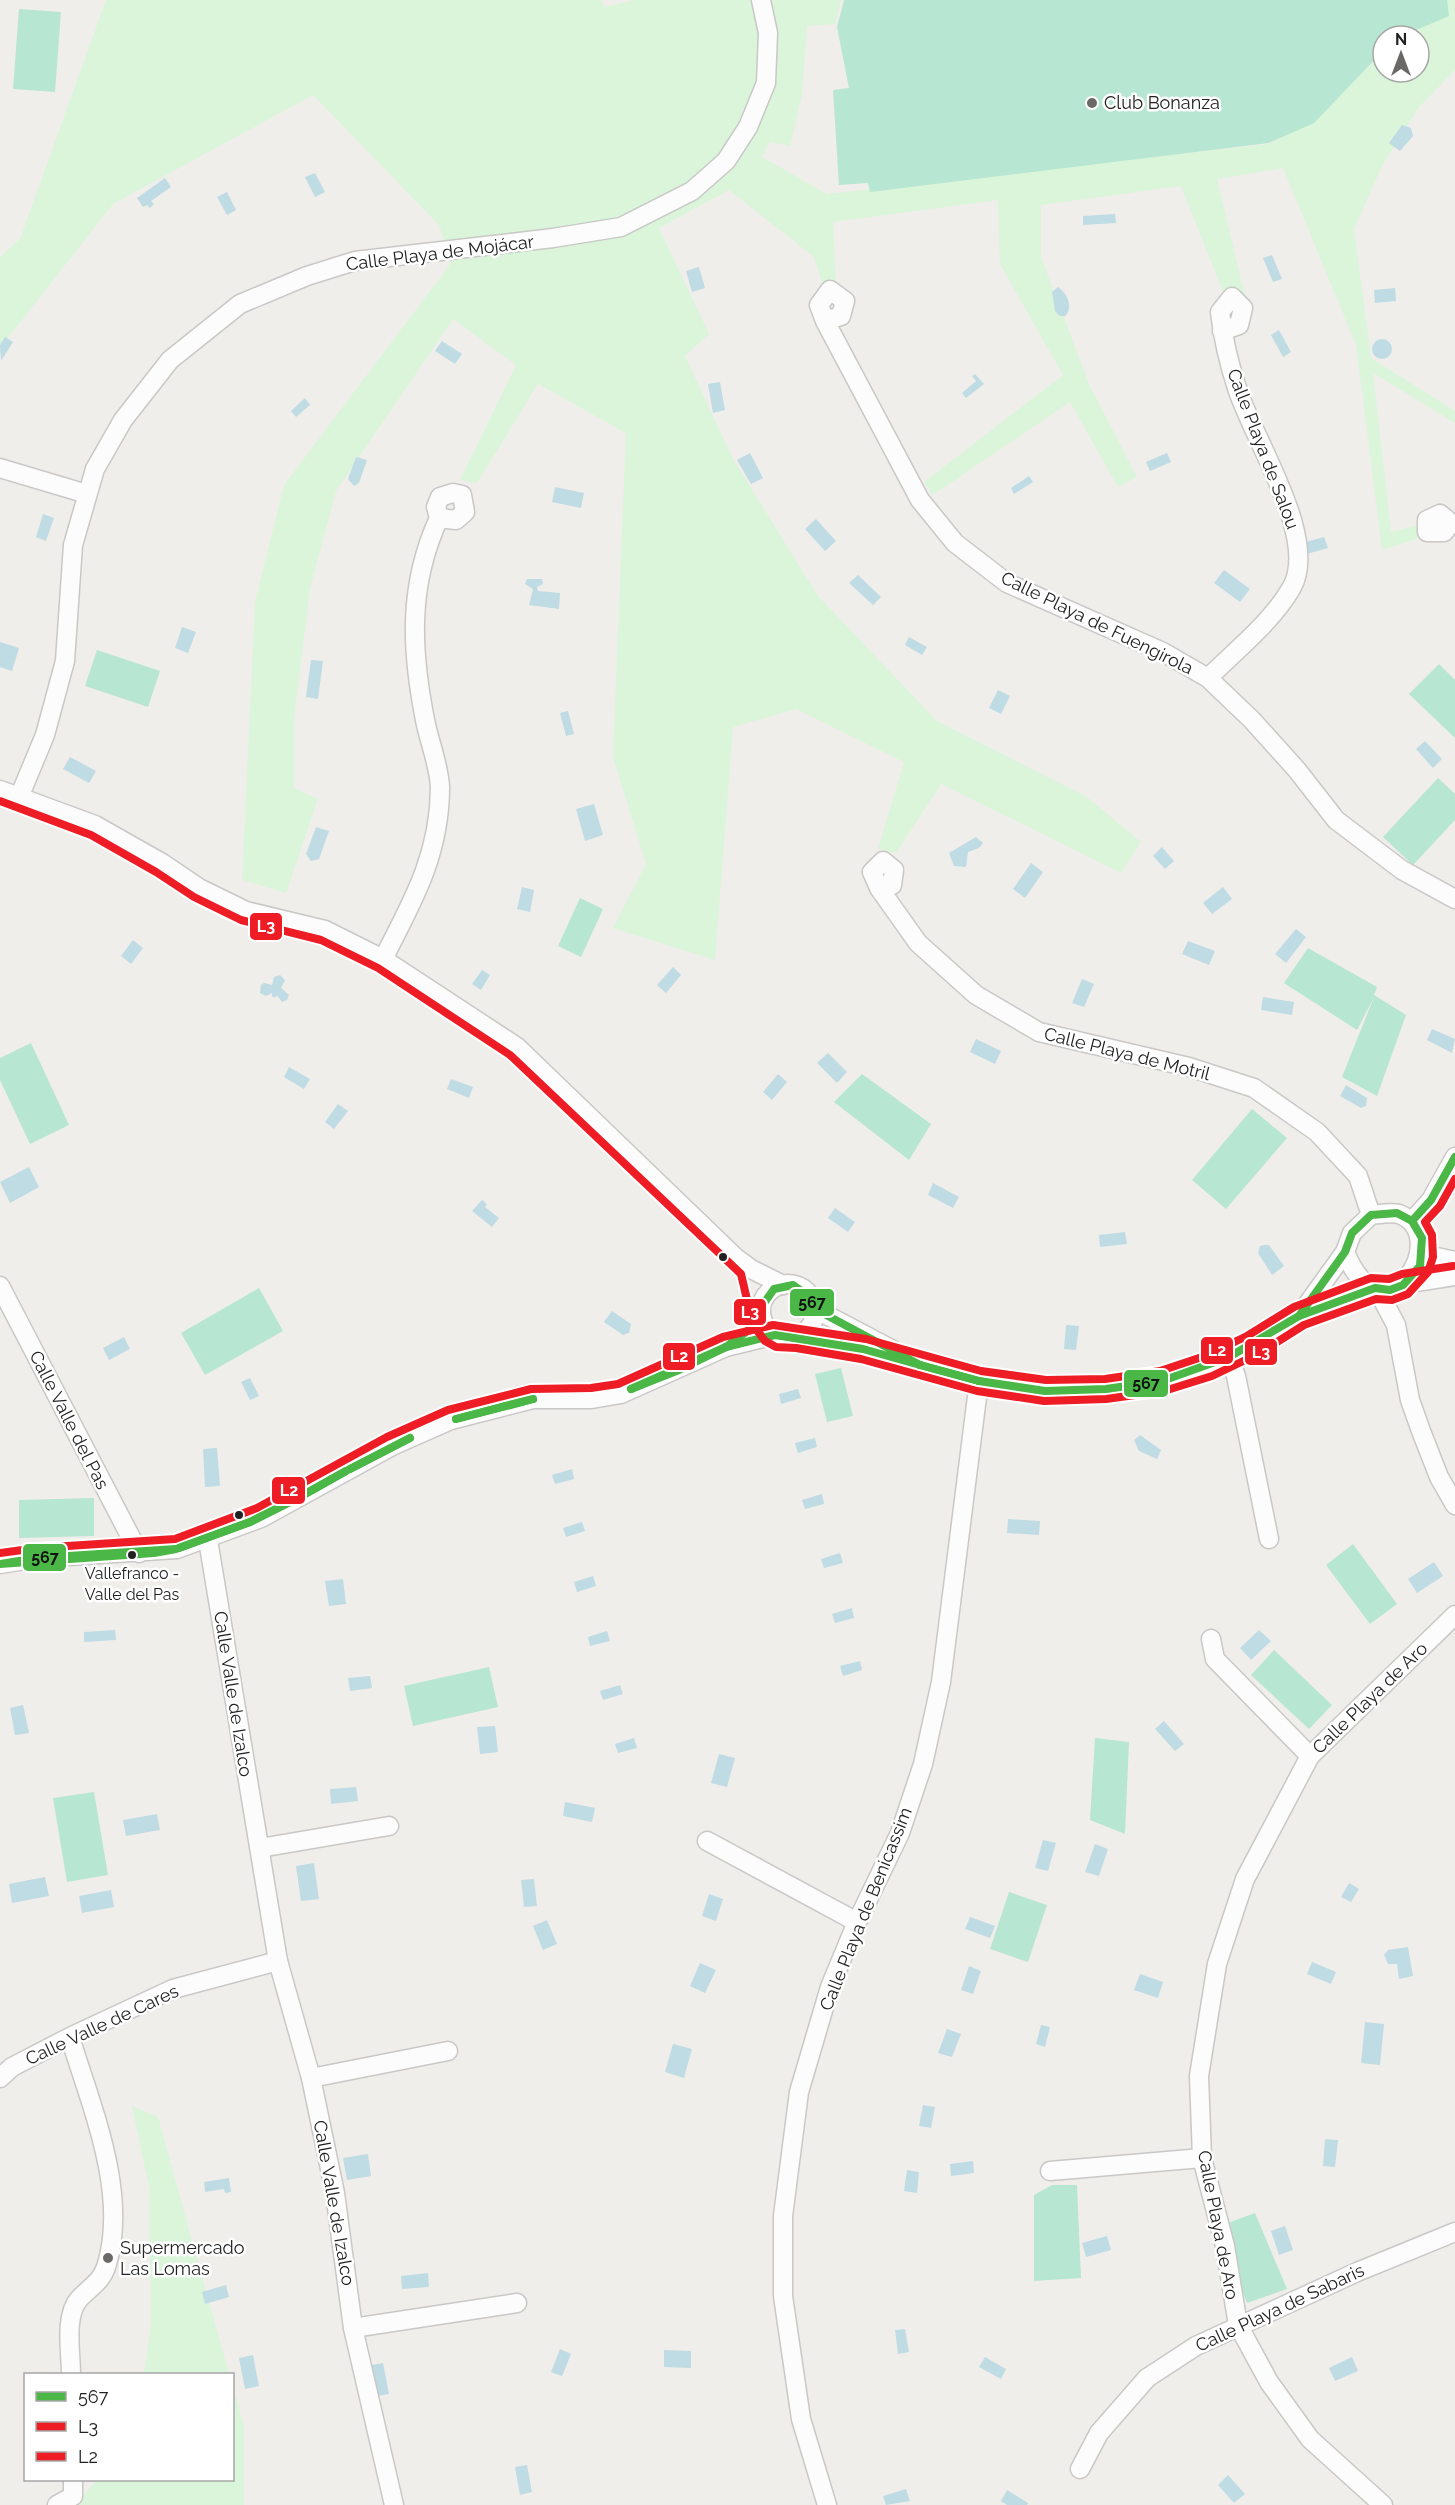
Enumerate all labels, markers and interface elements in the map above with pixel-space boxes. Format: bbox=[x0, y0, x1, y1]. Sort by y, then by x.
north arrow bbox=[1371, 24, 1431, 84]
text: N bbox=[1395, 30, 1407, 49]
place label: Club Bonanza bbox=[1104, 92, 1220, 113]
marker: Club Bonanza bbox=[1085, 96, 1099, 110]
street label: Calle Playa de Mojácar bbox=[345, 230, 536, 274]
street label: Calle Playa de Salou bbox=[1223, 366, 1304, 532]
street label: Calle Playa de Fuengirola bbox=[998, 567, 1197, 678]
line badge: L3 bbox=[249, 912, 283, 941]
text: L3 bbox=[257, 917, 275, 936]
street label: Calle Playa de Motril bbox=[1042, 1023, 1212, 1084]
unlabelled marker bbox=[717, 1251, 729, 1263]
line badge: 567 bbox=[789, 1288, 835, 1317]
text: 567 bbox=[798, 1293, 826, 1312]
line badge: L3 bbox=[733, 1298, 767, 1326]
text: L3 bbox=[741, 1303, 759, 1322]
line badge: L2 bbox=[1200, 1336, 1234, 1365]
line badge: L3 bbox=[1244, 1338, 1278, 1366]
text: L2 bbox=[1208, 1341, 1226, 1360]
line badge: L2 bbox=[662, 1342, 696, 1371]
text: L3 bbox=[1252, 1343, 1270, 1362]
street label: Calle Valle del Pas bbox=[25, 1347, 114, 1493]
text: L2 bbox=[670, 1347, 688, 1366]
line badge: 567 bbox=[1123, 1369, 1169, 1398]
text: 567 bbox=[1132, 1374, 1160, 1393]
line badge: L2 bbox=[271, 1476, 306, 1505]
text: L2 bbox=[280, 1481, 298, 1500]
unlabelled marker bbox=[233, 1509, 245, 1521]
line badge: 567 bbox=[22, 1543, 67, 1572]
text: 567 bbox=[31, 1548, 59, 1567]
marker: Vallefranco - Valle del Pas bbox=[126, 1549, 138, 1561]
place label: Vallefranco - Valle del Pas bbox=[85, 1564, 180, 1604]
street label: Calle Valle de Izalco bbox=[210, 1610, 257, 1779]
street label: Calle Playa de Aro bbox=[1308, 1637, 1432, 1758]
street label: Calle Playa de Benicassim bbox=[815, 1804, 916, 2014]
street label: Calle Valle de Cares bbox=[22, 1980, 182, 2069]
street label: Calle Valle de Izalco bbox=[310, 2119, 359, 2287]
street label: Calle Playa de Aro bbox=[1194, 2149, 1243, 2301]
place label: Supermercado Las Lomas bbox=[120, 2237, 245, 2279]
marker: Supermercado Las Lomas bbox=[101, 2251, 115, 2265]
street label: Calle Playa de Sabaris bbox=[1192, 2259, 1368, 2356]
legend bbox=[24, 2373, 234, 2481]
text: 567 bbox=[78, 2386, 109, 2407]
text: L3 bbox=[78, 2416, 98, 2437]
text: L2 bbox=[78, 2446, 98, 2467]

